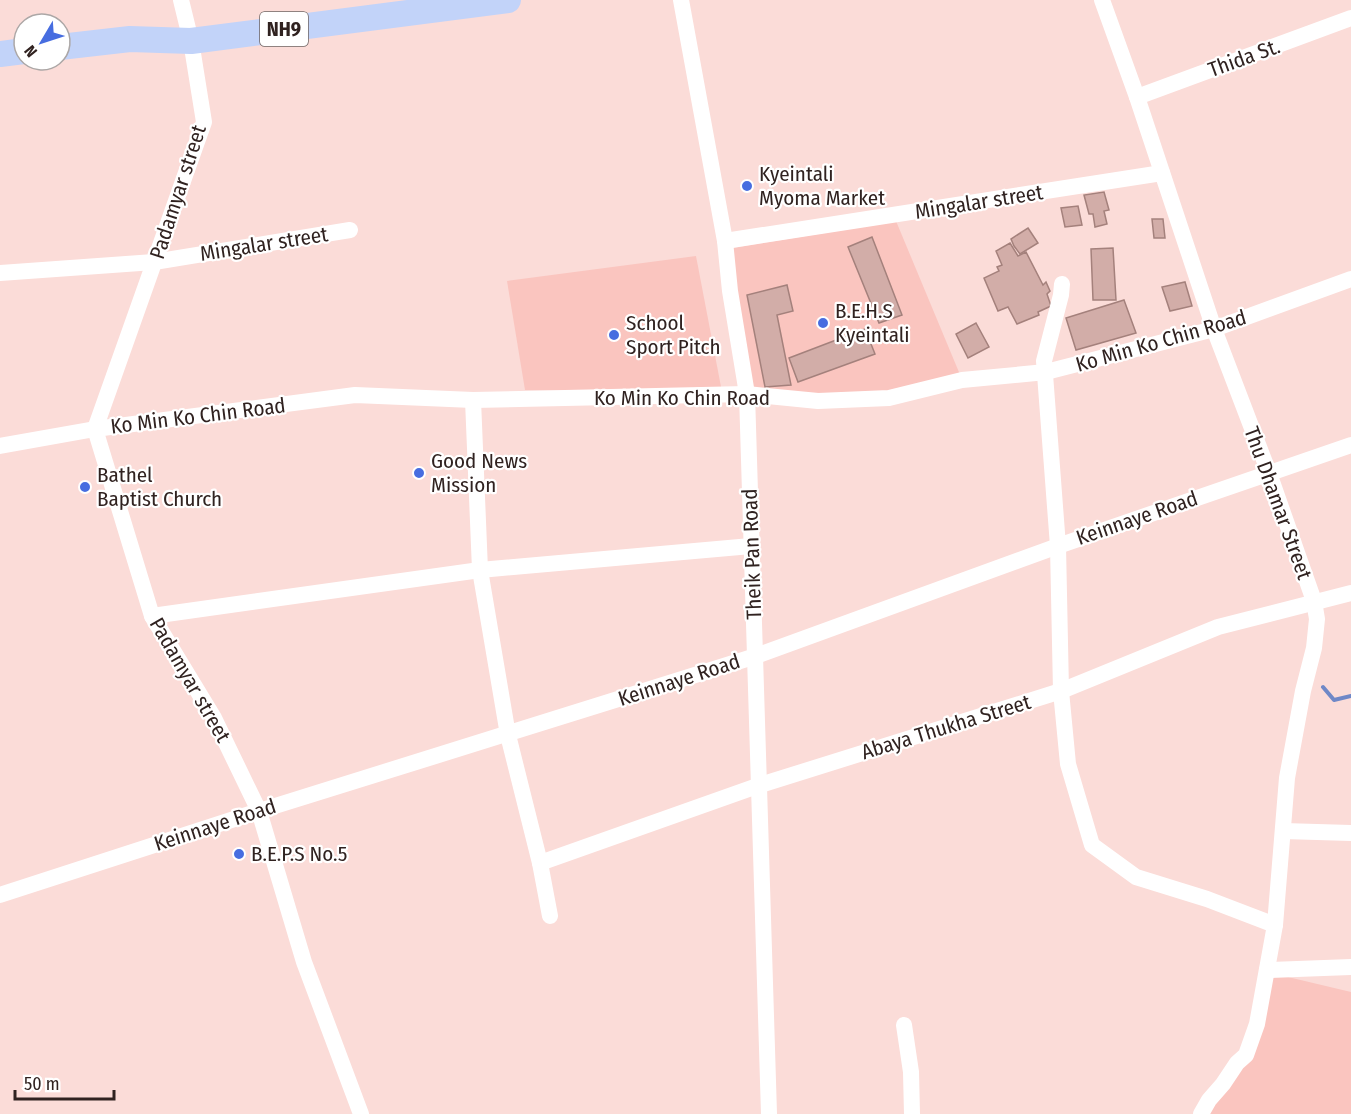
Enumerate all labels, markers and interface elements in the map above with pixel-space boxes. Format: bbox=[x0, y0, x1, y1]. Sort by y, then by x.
north arrow bbox=[12, 12, 72, 72]
road number: NH9 bbox=[260, 12, 308, 46]
street label: Thida St. bbox=[1205, 33, 1283, 83]
text: N bbox=[20, 41, 41, 61]
street label: Padamyar street bbox=[144, 122, 212, 262]
place label: Kyeintali Myoma Market bbox=[759, 161, 885, 211]
marker: Kyeintali Myoma Market bbox=[740, 179, 754, 193]
street label: Mingalar street bbox=[913, 179, 1045, 225]
street label: Mingalar street bbox=[198, 221, 330, 267]
place label: B.E.H.S Kyeintali bbox=[835, 298, 910, 348]
street label: Ko Min Ko Chin Road bbox=[1073, 304, 1249, 378]
place label: School Sport Pitch bbox=[626, 310, 721, 360]
marker: B.E.H.S Kyeintali bbox=[816, 316, 830, 330]
marker: School Sport Pitch bbox=[607, 328, 621, 342]
street label: Ko Min Ko Chin Road bbox=[594, 385, 770, 411]
street label: Ko Min Ko Chin Road bbox=[109, 392, 287, 440]
street label: Thu Dhamar Street bbox=[1238, 423, 1318, 583]
place label: Good News Mission bbox=[431, 448, 527, 498]
place label: Bathel Baptist Church bbox=[97, 462, 222, 512]
marker: Good News Mission bbox=[412, 466, 426, 480]
marker: Bathel Baptist Church bbox=[78, 480, 92, 494]
street label: Keinnaye Road bbox=[1073, 485, 1201, 551]
street label: Theik Pan Road bbox=[737, 488, 767, 620]
street label: Padamyar street bbox=[144, 613, 236, 747]
street label: Keinnaye Road bbox=[615, 648, 743, 712]
street label: Abaya Thukha Street bbox=[858, 689, 1034, 765]
street label: Keinnaye Road bbox=[151, 793, 279, 857]
place label: B.E.P.S No.5 bbox=[251, 841, 347, 867]
marker: B.E.P.S No.5 bbox=[232, 847, 246, 861]
scale bar bbox=[15, 1063, 114, 1101]
text: 50 m bbox=[24, 1073, 60, 1095]

